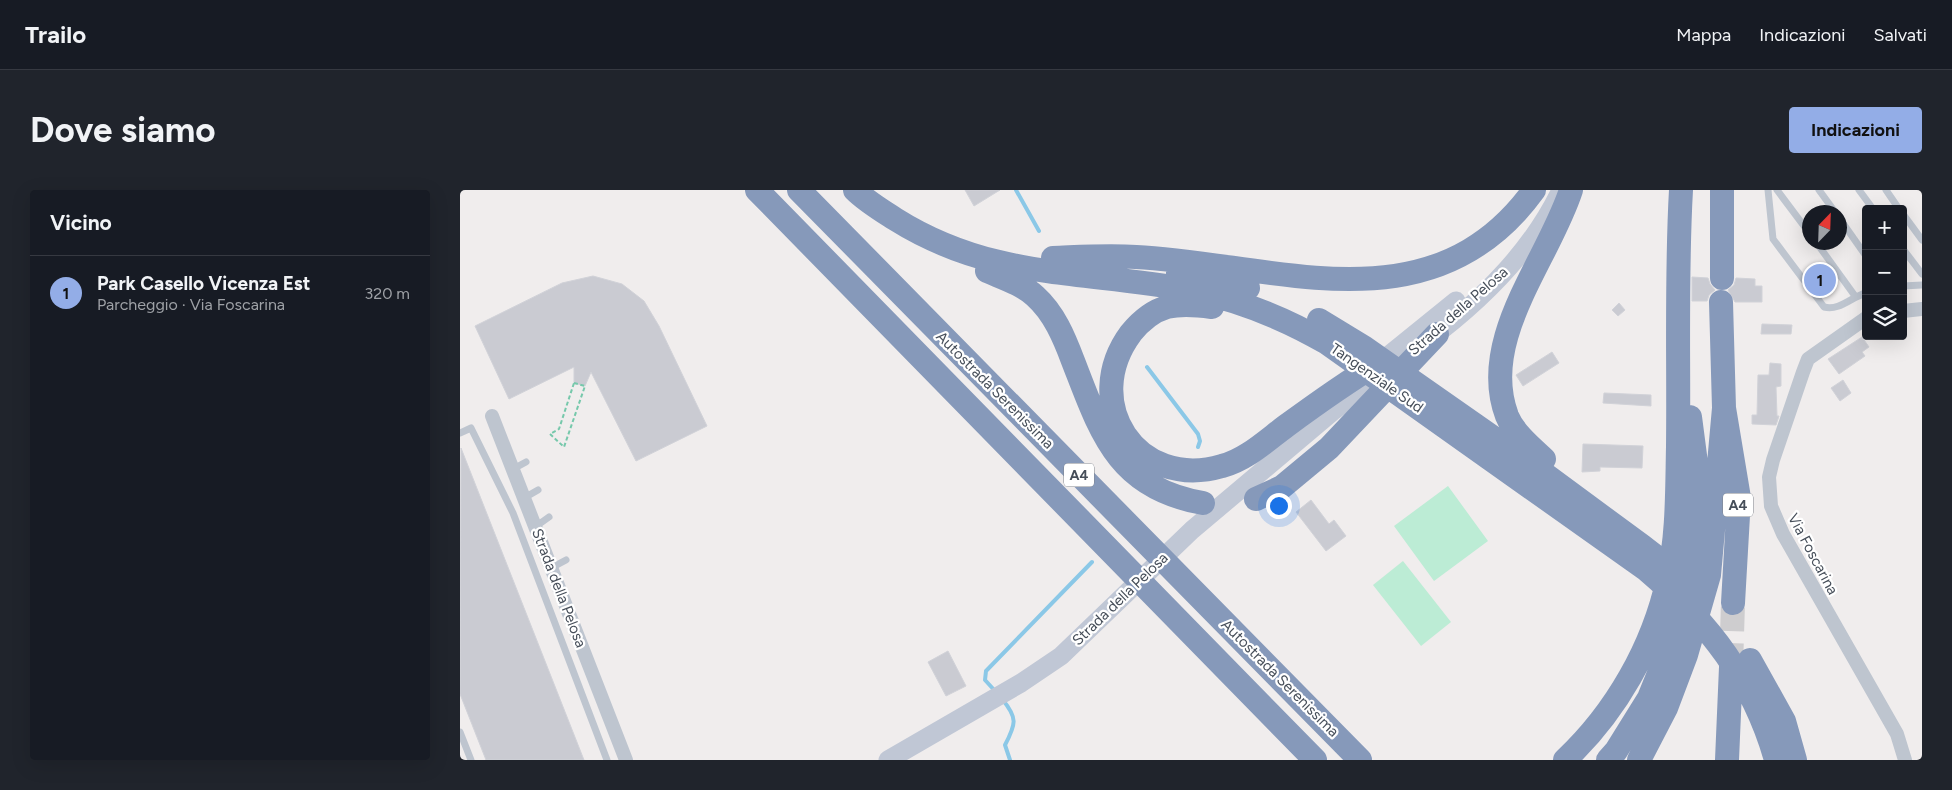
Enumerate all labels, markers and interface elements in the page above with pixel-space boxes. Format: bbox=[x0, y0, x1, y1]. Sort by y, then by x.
text: Trailo bbox=[25, 20, 86, 49]
text: Mappa bbox=[1676, 24, 1731, 46]
text: Indicazioni bbox=[1759, 24, 1845, 46]
text: Salvati bbox=[1873, 24, 1927, 46]
button: Indicazioni bbox=[1789, 107, 1922, 153]
text: Dove siamo bbox=[30, 109, 216, 151]
north arrow bbox=[1802, 205, 1847, 250]
map controls bbox=[1862, 205, 1907, 340]
button: + bbox=[1862, 205, 1907, 250]
text: Vicino bbox=[50, 210, 112, 235]
button: − bbox=[1862, 250, 1907, 295]
pin: 1 bbox=[1804, 261, 1836, 299]
street label: Strada della Pelosa bbox=[1405, 263, 1511, 359]
text: Park Casello Vicenza Est bbox=[97, 272, 310, 295]
text: 1 bbox=[63, 284, 69, 303]
text: 320 m bbox=[365, 284, 410, 303]
text: Parcheggio · Via Foscarina bbox=[97, 295, 285, 314]
button: layers bbox=[1862, 295, 1907, 340]
street label: Autostrada Serenissima bbox=[933, 328, 1057, 452]
street label: Tangenziale Sud bbox=[1327, 339, 1427, 417]
road number: A4 bbox=[1064, 464, 1094, 486]
your location bbox=[1266, 493, 1292, 519]
road number: A4 bbox=[1723, 494, 1753, 516]
street label: Via Foscarina bbox=[1784, 510, 1842, 598]
street label: Strada della Pelosa bbox=[528, 526, 590, 650]
street label: Strada della Pelosa bbox=[1068, 549, 1172, 649]
street label: Autostrada Serenissima bbox=[1218, 616, 1342, 740]

